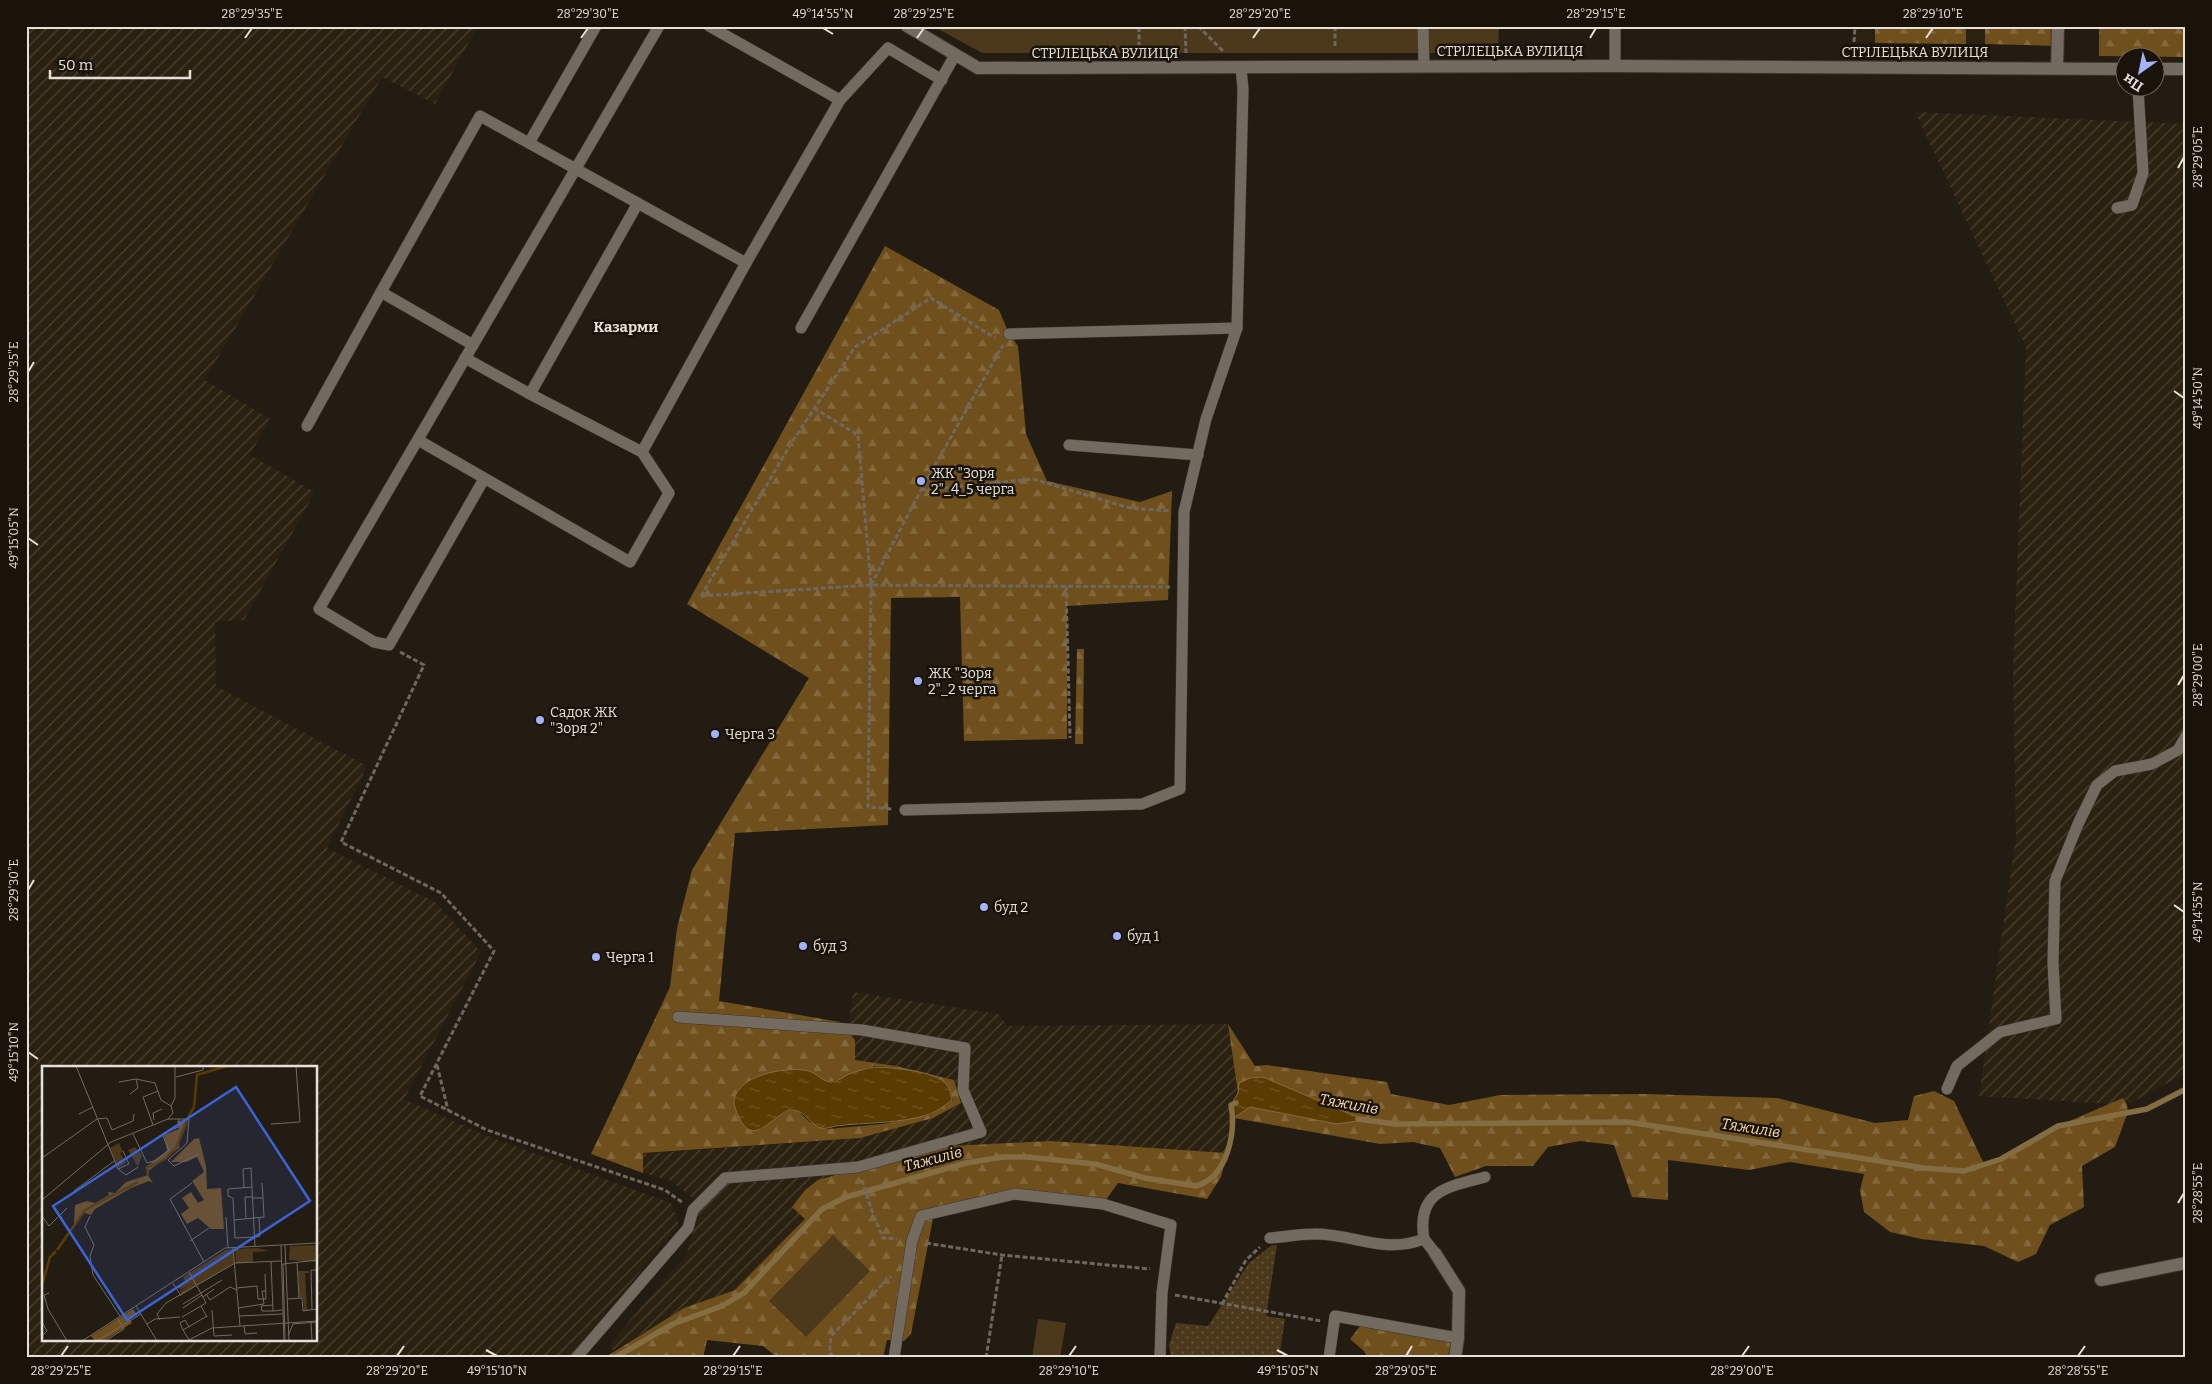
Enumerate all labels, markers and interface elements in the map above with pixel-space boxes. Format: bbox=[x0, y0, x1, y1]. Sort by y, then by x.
text: 28°29'35"E bbox=[222, 7, 282, 21]
text: 28°29'30"E bbox=[557, 7, 619, 21]
text: 49°14'55"N bbox=[793, 7, 854, 21]
text: 28°29'25"E bbox=[894, 7, 954, 21]
text: 28°29'20"E bbox=[1229, 7, 1291, 21]
text: 28°29'15"E bbox=[1567, 7, 1625, 21]
text: 28°29'10"E bbox=[1903, 7, 1963, 21]
street label: СТРІЛЕЦЬКА ВУЛИЦЯ bbox=[1437, 43, 1583, 60]
street label: СТРІЛЕЦЬКА ВУЛИЦЯ bbox=[1842, 44, 1988, 61]
street label: СТРІЛЕЦЬКА ВУЛИЦЯ bbox=[1032, 45, 1178, 62]
scale bar bbox=[50, 48, 190, 80]
north arrow bbox=[2114, 48, 2164, 98]
text: 50 m bbox=[58, 56, 94, 74]
text: Пн bbox=[2120, 70, 2146, 95]
text: 28°29'05"E bbox=[2191, 126, 2205, 188]
district label: Казарми bbox=[594, 318, 658, 336]
text: 28°29'35"E bbox=[7, 342, 21, 402]
text: 49°14'50"N bbox=[2191, 366, 2205, 429]
place label: ЖК "Зоря 2"_4_5 черга bbox=[931, 465, 1015, 498]
marker: ЖК "Зоря 2"_4_5 черга bbox=[915, 475, 927, 487]
text: 49°15'05"N bbox=[7, 507, 21, 569]
text: 28°29'00"E bbox=[2191, 644, 2205, 706]
place label: ЖК "Зоря 2"_2 черга bbox=[928, 665, 997, 698]
marker: ЖК "Зоря 2"_2 черга bbox=[912, 675, 924, 687]
place label: Садок ЖК "Зоря 2" bbox=[550, 704, 618, 737]
marker: Садок ЖК "Зоря 2" bbox=[534, 714, 546, 726]
place label: Черга 3 bbox=[725, 726, 775, 743]
marker: Черга 3 bbox=[709, 728, 721, 740]
text: 28°29'30"E bbox=[7, 859, 21, 921]
text: 49°14'55"N bbox=[2191, 881, 2205, 942]
place label: буд 2 bbox=[994, 899, 1028, 916]
marker: буд 2 bbox=[978, 901, 990, 913]
place label: буд 1 bbox=[1127, 928, 1160, 945]
marker: буд 1 bbox=[1111, 930, 1123, 942]
place label: буд 3 bbox=[813, 938, 848, 955]
marker: буд 3 bbox=[797, 940, 809, 952]
place label: Черга 1 bbox=[606, 949, 654, 966]
marker: Черга 1 bbox=[590, 951, 602, 963]
text: 49°15'10"N bbox=[7, 1022, 21, 1082]
inset map bbox=[42, 1066, 318, 1342]
water label: Тяжилів bbox=[1318, 1090, 1380, 1118]
water label: Тяжилів bbox=[1720, 1114, 1782, 1142]
water label: Тяжилів bbox=[902, 1143, 964, 1175]
text: 28°28'55"E bbox=[2191, 1163, 2205, 1223]
text: 28°29'25"E bbox=[31, 1364, 91, 1378]
text: 28°29'20"E bbox=[366, 1364, 428, 1378]
text: 49°15'10"N bbox=[467, 1364, 527, 1378]
text: 28°29'15"E bbox=[704, 1364, 762, 1378]
text: 28°29'10"E bbox=[1039, 1364, 1099, 1378]
text: 49°15'05"N bbox=[1257, 1364, 1319, 1378]
text: 28°29'05"E bbox=[1375, 1364, 1437, 1378]
text: 28°29'00"E bbox=[1711, 1364, 1773, 1378]
text: 28°28'55"E bbox=[2048, 1364, 2108, 1378]

